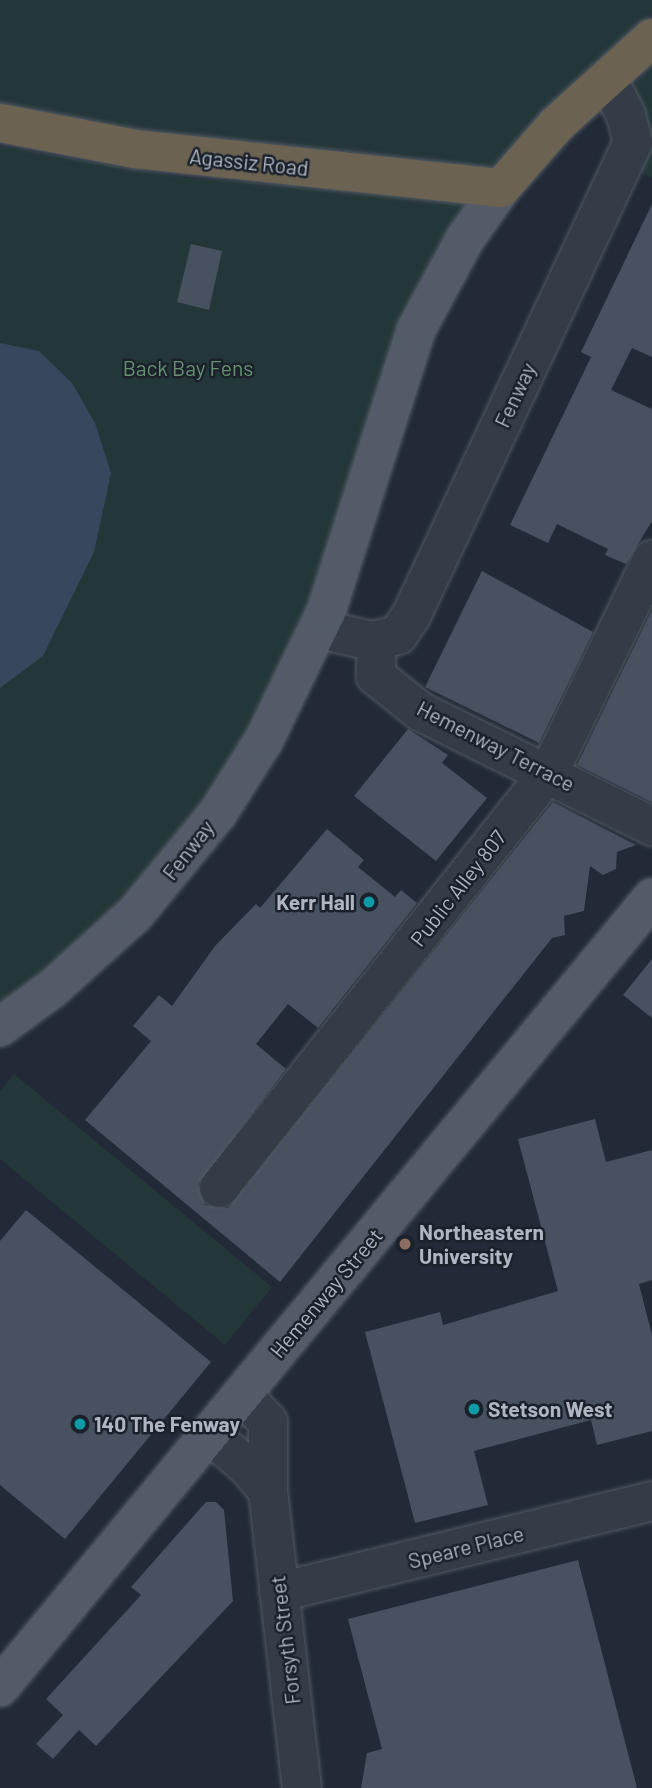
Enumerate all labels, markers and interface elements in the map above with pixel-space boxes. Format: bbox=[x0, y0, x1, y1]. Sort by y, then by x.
street label: Agassiz Road bbox=[188, 143, 310, 181]
park label: Back Bay Fens bbox=[123, 355, 253, 381]
street label: Fenway bbox=[489, 359, 541, 431]
street label: Hemenway Terrace bbox=[413, 695, 579, 797]
street label: Fenway bbox=[157, 815, 219, 885]
street label: Public Alley 807 bbox=[405, 825, 511, 951]
place label: Kerr Hall bbox=[276, 889, 355, 915]
marker: Kerr Hall bbox=[361, 894, 377, 910]
place label: Northeastern University bbox=[419, 1219, 544, 1269]
street label: Hemenway Street bbox=[265, 1223, 387, 1363]
marker: Northeastern University bbox=[397, 1236, 413, 1252]
place label: Stetson West bbox=[488, 1396, 612, 1422]
marker: Stetson West bbox=[466, 1401, 482, 1417]
place label: 140 The Fenway bbox=[94, 1411, 240, 1437]
marker: 140 The Fenway bbox=[72, 1416, 88, 1432]
street label: Speare Place bbox=[405, 1520, 527, 1574]
street label: Forsyth Street bbox=[265, 1574, 305, 1706]

